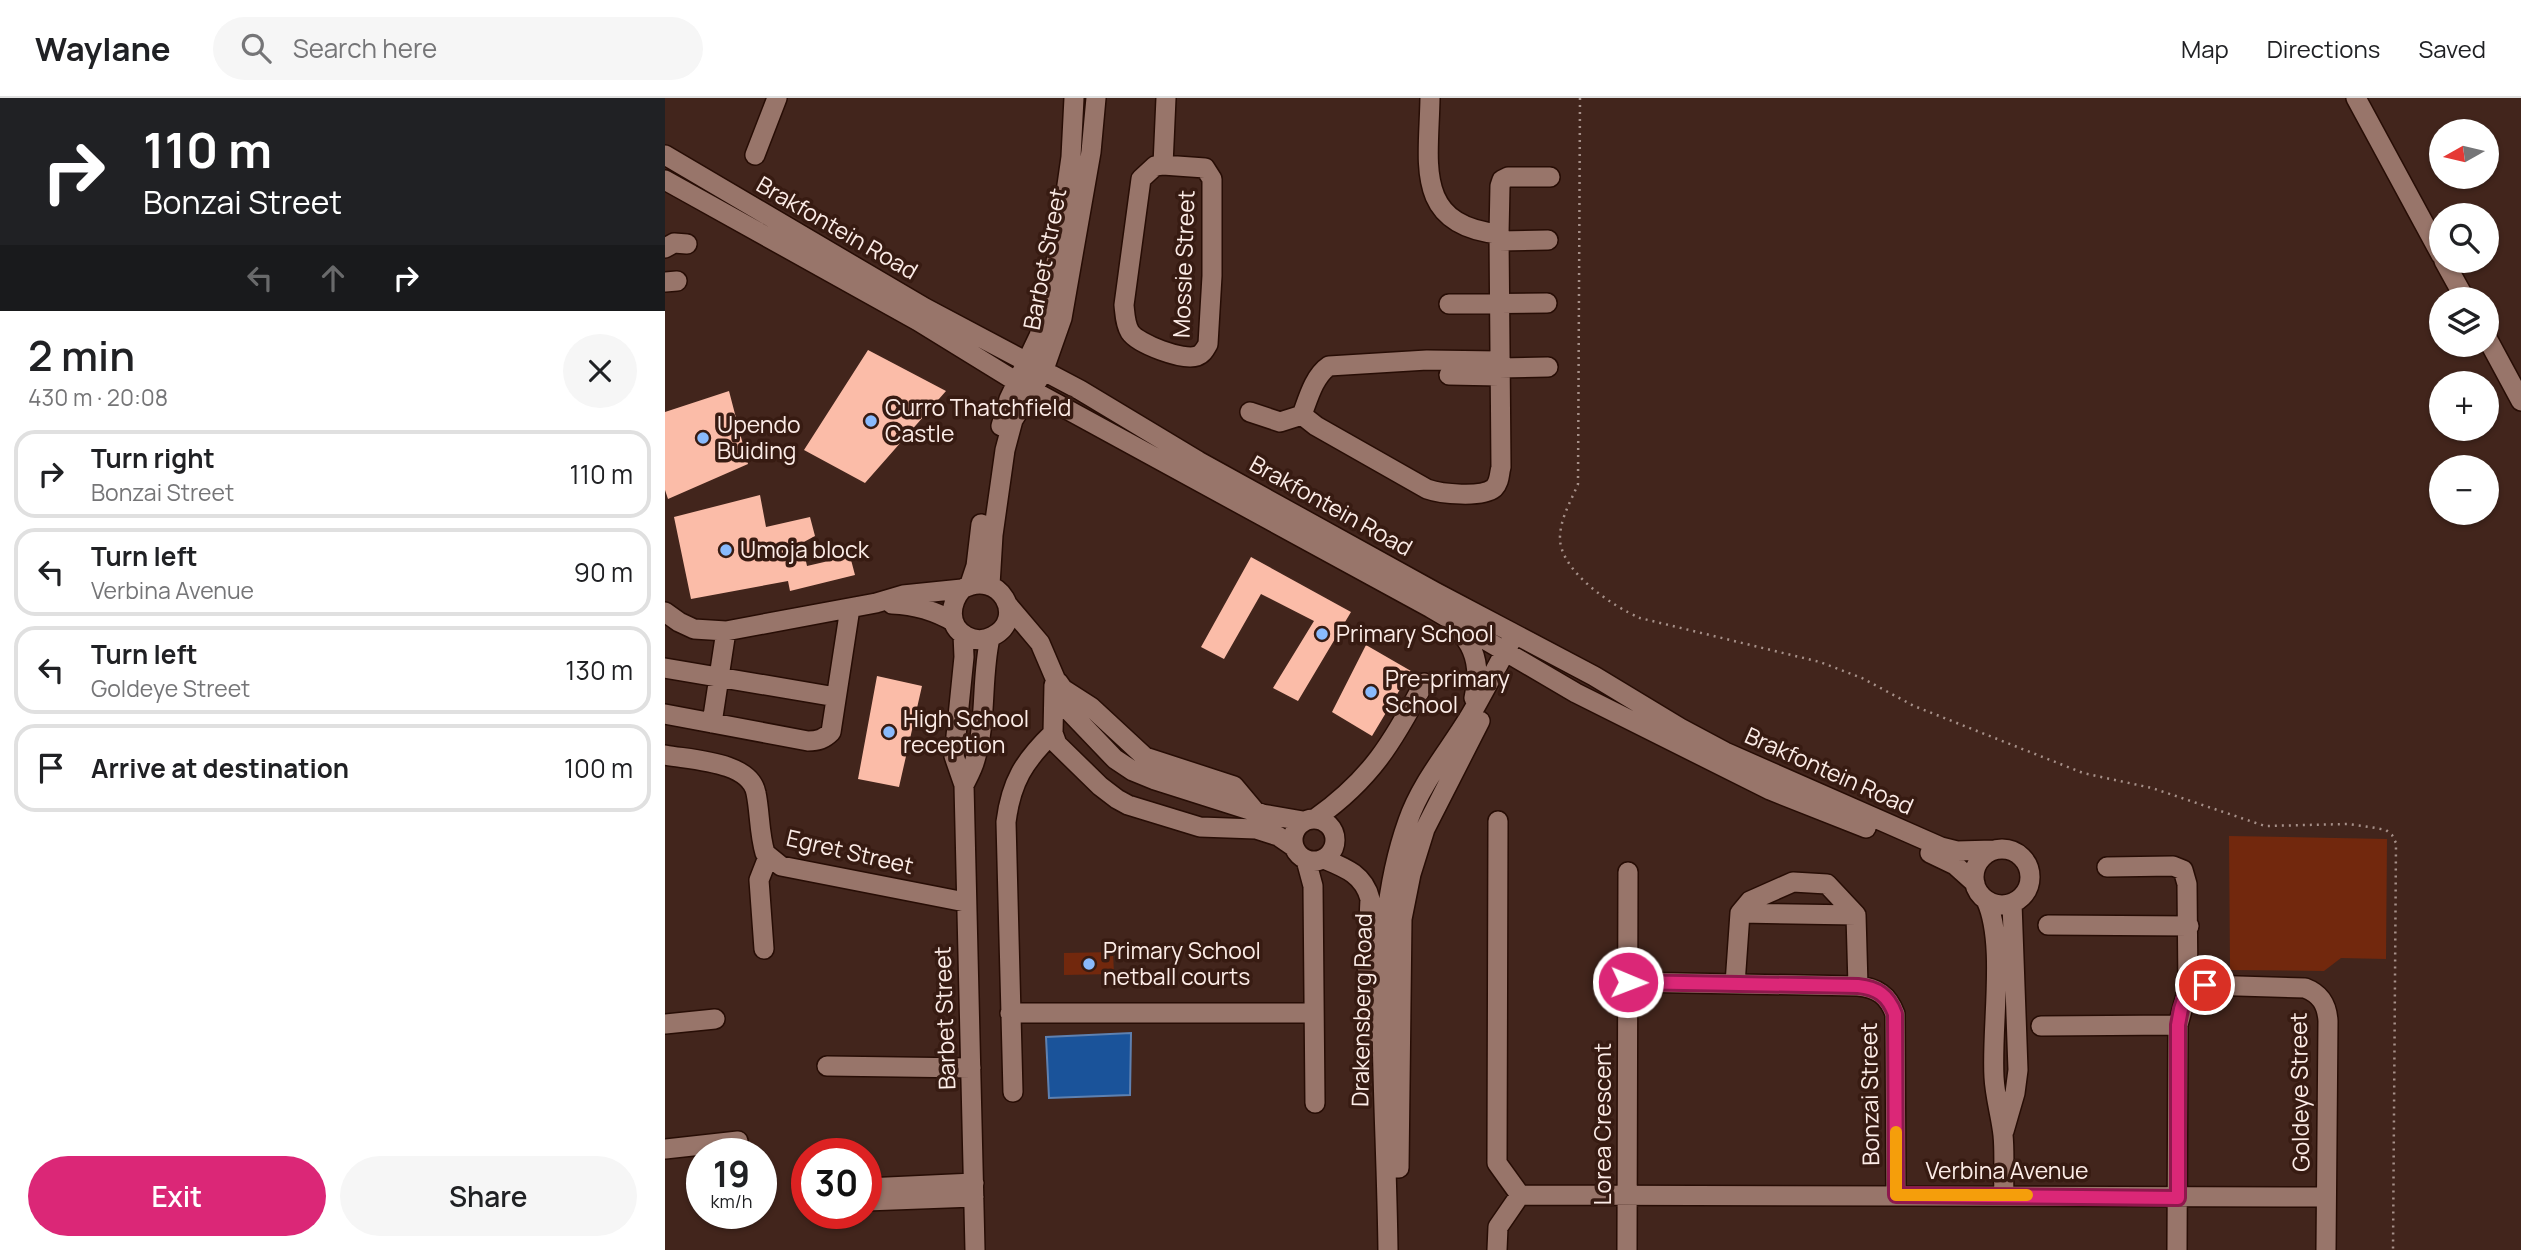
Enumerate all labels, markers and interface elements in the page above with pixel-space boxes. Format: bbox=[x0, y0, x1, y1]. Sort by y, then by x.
search box bbox=[213, 17, 703, 80]
text: Waylane bbox=[35, 26, 171, 71]
icon: search bbox=[237, 29, 275, 67]
text: Search here bbox=[293, 30, 437, 66]
text: Map bbox=[2181, 32, 2229, 65]
text: Directions bbox=[2267, 32, 2380, 65]
text: Saved bbox=[2418, 32, 2486, 65]
text: 110 m bbox=[143, 116, 272, 183]
north arrow bbox=[2429, 119, 2499, 189]
map controls bbox=[2429, 119, 2499, 525]
icon: right bbox=[28, 126, 119, 217]
street label: Brakfontein Road bbox=[751, 168, 924, 286]
text: Bonzai Street bbox=[143, 180, 342, 224]
street label: Barbet Street bbox=[1015, 185, 1073, 332]
street label: Mossie Street bbox=[1164, 189, 1202, 338]
button: search bbox=[2429, 203, 2499, 273]
icon: left bbox=[241, 259, 279, 297]
icon: ahead bbox=[314, 259, 352, 297]
icon: right bbox=[387, 259, 425, 297]
button: layers bbox=[2429, 287, 2499, 357]
text: 2 min bbox=[28, 326, 135, 384]
button: close bbox=[563, 334, 637, 408]
button: + bbox=[2429, 371, 2499, 441]
text: 430 m · 20:08 bbox=[28, 381, 168, 413]
place label: Curro Thatchfield Castle bbox=[885, 391, 1071, 449]
place label: Upendo Buiding bbox=[717, 408, 801, 466]
marker: Curro Thatchfield Castle bbox=[863, 413, 879, 429]
marker: Upendo Buiding bbox=[695, 430, 711, 446]
text: Turn right bbox=[91, 440, 215, 476]
street label: Brakfontein Road bbox=[1244, 447, 1419, 563]
icon: right bbox=[32, 455, 70, 493]
button: − bbox=[2429, 455, 2499, 525]
text: 110 m bbox=[570, 456, 633, 492]
text: Bonzai Street bbox=[91, 476, 234, 508]
place label: Umoja block bbox=[740, 533, 870, 565]
text: Turn left bbox=[91, 538, 198, 574]
marker: Umoja block bbox=[718, 542, 734, 558]
icon: left bbox=[32, 553, 70, 591]
text: 90 m bbox=[574, 554, 633, 590]
text: Verbina Avenue bbox=[91, 574, 254, 606]
place label: Primary School bbox=[1336, 617, 1494, 649]
marker: Primary School bbox=[1314, 626, 1330, 642]
text: Turn left bbox=[91, 636, 198, 672]
icon: left bbox=[32, 651, 70, 689]
text: 130 m bbox=[565, 652, 633, 688]
place label: Pre-primary School bbox=[1385, 662, 1510, 720]
text: Goldeye Street bbox=[91, 672, 250, 704]
marker: Pre-primary School bbox=[1363, 684, 1379, 700]
place label: High School reception bbox=[903, 702, 1029, 760]
street label: Brakfontein Road bbox=[1740, 719, 1919, 822]
marker: High School reception bbox=[881, 724, 897, 740]
icon: arrive bbox=[32, 749, 70, 787]
text: Arrive at destination bbox=[91, 750, 349, 786]
text: 100 m bbox=[564, 750, 633, 786]
street label: Egret Street bbox=[783, 821, 917, 881]
street label: Drakensberg Road bbox=[1343, 913, 1379, 1107]
place label: Primary School netball courts bbox=[1103, 934, 1261, 992]
position arrow bbox=[1591, 945, 1665, 1019]
street label: Barbet Street bbox=[926, 946, 962, 1090]
pin bbox=[2175, 955, 2235, 1015]
marker: Primary School netball courts bbox=[1081, 956, 1097, 972]
icon: arrive bbox=[2186, 966, 2224, 1004]
street label: Goldeye Street bbox=[2282, 1012, 2316, 1172]
street label: Bonzai Street bbox=[1852, 1022, 1886, 1166]
street label: Lorea Crescent bbox=[1586, 1043, 1618, 1205]
speed limit sign: 30 bbox=[791, 1138, 882, 1229]
text: 19 bbox=[713, 1150, 750, 1198]
street label: Verbina Avenue bbox=[1926, 1154, 2089, 1186]
button: Exit bbox=[28, 1156, 326, 1236]
button: Share bbox=[340, 1156, 637, 1236]
text: km/h bbox=[711, 1189, 752, 1213]

